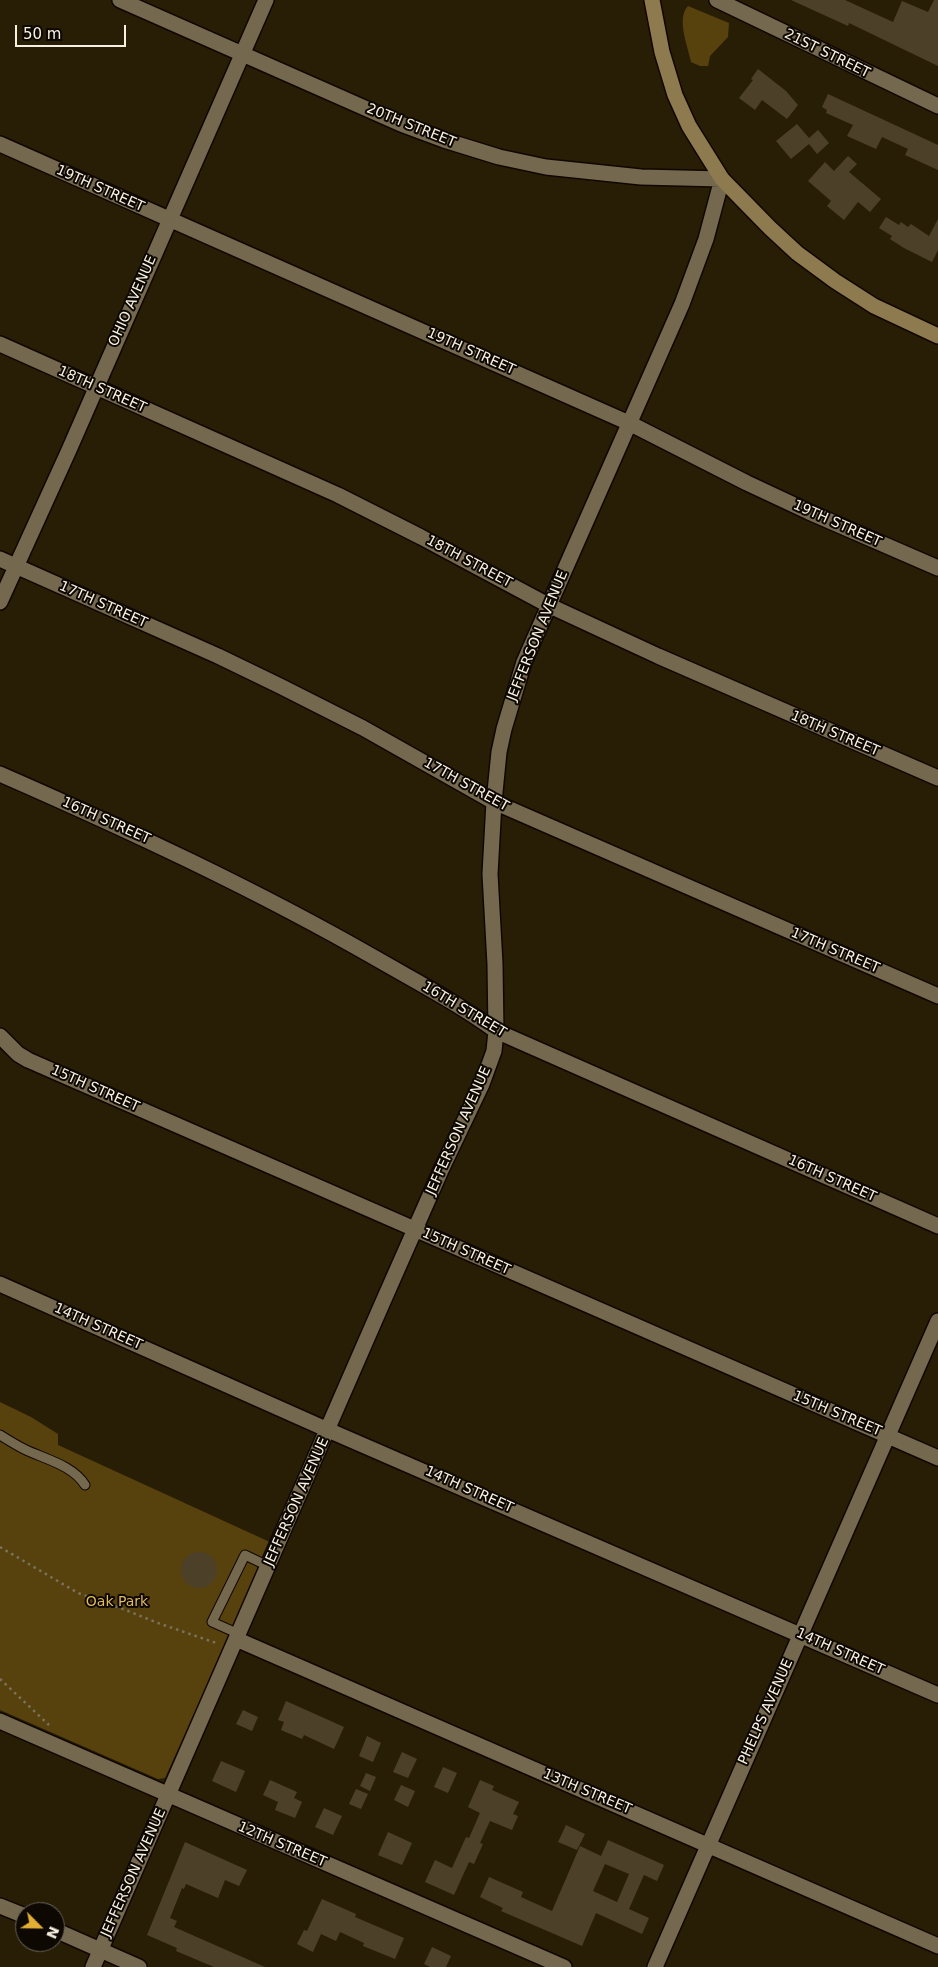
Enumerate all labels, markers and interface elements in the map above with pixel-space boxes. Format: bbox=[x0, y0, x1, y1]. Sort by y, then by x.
scale bar bbox=[18, 15, 129, 47]
text: 50 m bbox=[23, 25, 61, 43]
street label: 21ST STREET bbox=[781, 26, 873, 82]
street label: 20TH STREET bbox=[364, 100, 458, 152]
street label: 19TH STREET bbox=[53, 162, 147, 216]
street label: OHIO AVENUE bbox=[105, 253, 161, 349]
street label: 19TH STREET bbox=[424, 325, 518, 379]
street label: 18TH STREET bbox=[55, 363, 149, 417]
street label: 19TH STREET bbox=[790, 497, 884, 551]
street label: 18TH STREET bbox=[423, 532, 515, 592]
street label: JEFFERSON AVENUE bbox=[504, 568, 572, 704]
street label: 17TH STREET bbox=[56, 578, 150, 632]
street label: 18TH STREET bbox=[788, 708, 882, 760]
street label: 17TH STREET bbox=[420, 755, 512, 815]
street label: 16TH STREET bbox=[59, 794, 153, 848]
street label: 17TH STREET bbox=[788, 925, 882, 977]
street label: 16TH STREET bbox=[419, 978, 509, 1042]
street label: 15TH STREET bbox=[48, 1062, 142, 1116]
street label: JEFFERSON AVENUE bbox=[423, 1064, 495, 1198]
street label: 16TH STREET bbox=[785, 1152, 879, 1206]
street label: 15TH STREET bbox=[419, 1225, 513, 1279]
street label: 14TH STREET bbox=[51, 1300, 145, 1354]
street label: 15TH STREET bbox=[790, 1388, 884, 1440]
street label: JEFFERSON AVENUE bbox=[261, 1435, 333, 1569]
street label: 14TH STREET bbox=[422, 1463, 516, 1517]
park label: Oak Park bbox=[86, 1594, 148, 1610]
street label: 14TH STREET bbox=[793, 1625, 887, 1679]
street label: PHELPS AVENUE bbox=[735, 1656, 797, 1768]
street label: 13TH STREET bbox=[540, 1766, 634, 1818]
street label: JEFFERSON AVENUE bbox=[98, 1806, 170, 1940]
street label: 12TH STREET bbox=[235, 1819, 329, 1871]
north arrow bbox=[15, 1902, 65, 1952]
text: N bbox=[43, 1924, 63, 1941]

